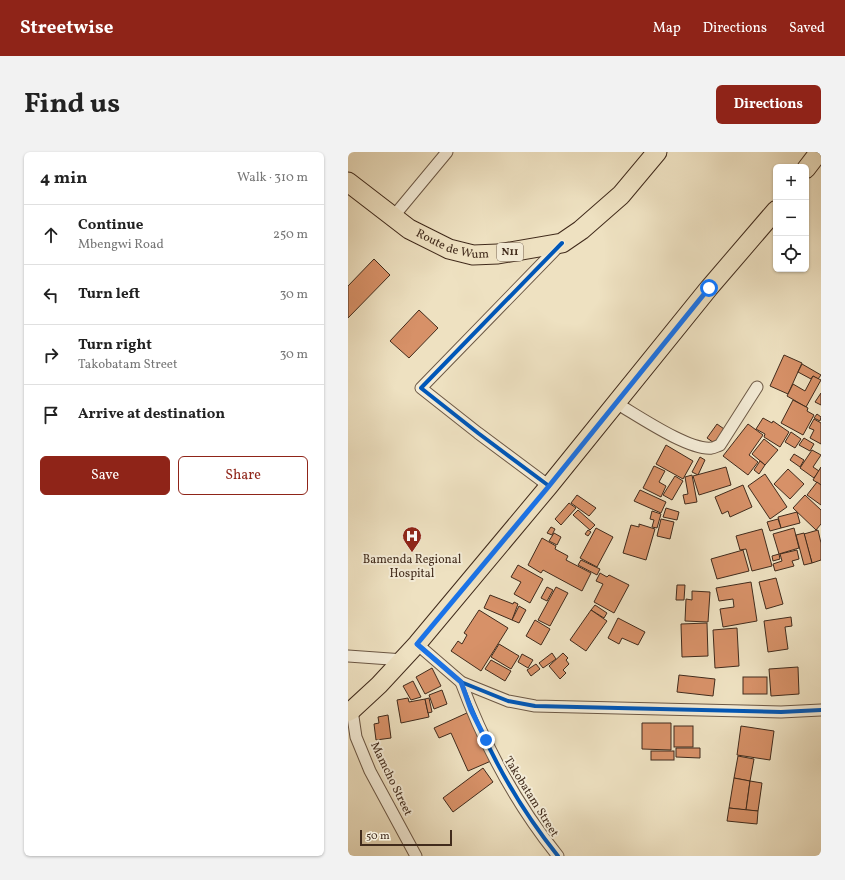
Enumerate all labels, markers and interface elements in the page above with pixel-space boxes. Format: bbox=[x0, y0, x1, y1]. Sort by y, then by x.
text: Streetwise bbox=[20, 15, 113, 41]
text: Map bbox=[653, 19, 681, 38]
text: Directions bbox=[703, 19, 767, 38]
text: Saved bbox=[789, 19, 825, 38]
text: Find us bbox=[24, 85, 120, 124]
button: Directions bbox=[716, 85, 821, 124]
map controls bbox=[773, 164, 809, 272]
button: + bbox=[773, 164, 809, 200]
text: 4 min bbox=[40, 167, 87, 190]
text: Walk · 310 m bbox=[237, 169, 308, 187]
button: − bbox=[773, 200, 809, 236]
text: Continue bbox=[78, 215, 143, 236]
icon: ahead bbox=[40, 224, 62, 246]
text: 250 m bbox=[273, 226, 308, 244]
street label: Route de Wum bbox=[413, 226, 490, 263]
text: Mbengwi Road bbox=[78, 236, 164, 254]
button: locate bbox=[773, 236, 809, 272]
road number: N11 bbox=[497, 243, 523, 261]
route start bbox=[700, 279, 718, 297]
icon: left bbox=[40, 284, 62, 306]
text: Turn left bbox=[78, 284, 140, 305]
text: 30 m bbox=[280, 286, 308, 304]
text: Turn right bbox=[78, 335, 152, 356]
icon: right bbox=[40, 344, 62, 366]
text: 30 m bbox=[280, 346, 308, 364]
text: Takobatam Street bbox=[78, 356, 178, 374]
icon: arrive bbox=[40, 404, 62, 426]
text: Arrive at destination bbox=[78, 404, 225, 425]
button: Save bbox=[40, 456, 170, 495]
button: Share bbox=[178, 456, 308, 495]
hospital icon: Bamenda Regional Hospital bbox=[401, 525, 423, 553]
place label: Bamenda Regional Hospital bbox=[363, 552, 462, 582]
route end bbox=[477, 731, 495, 749]
street label: Mamcho Street bbox=[366, 739, 416, 819]
street label: Takobatam Street bbox=[500, 754, 562, 840]
scale bar bbox=[360, 828, 452, 847]
text: 50 m bbox=[366, 829, 390, 844]

